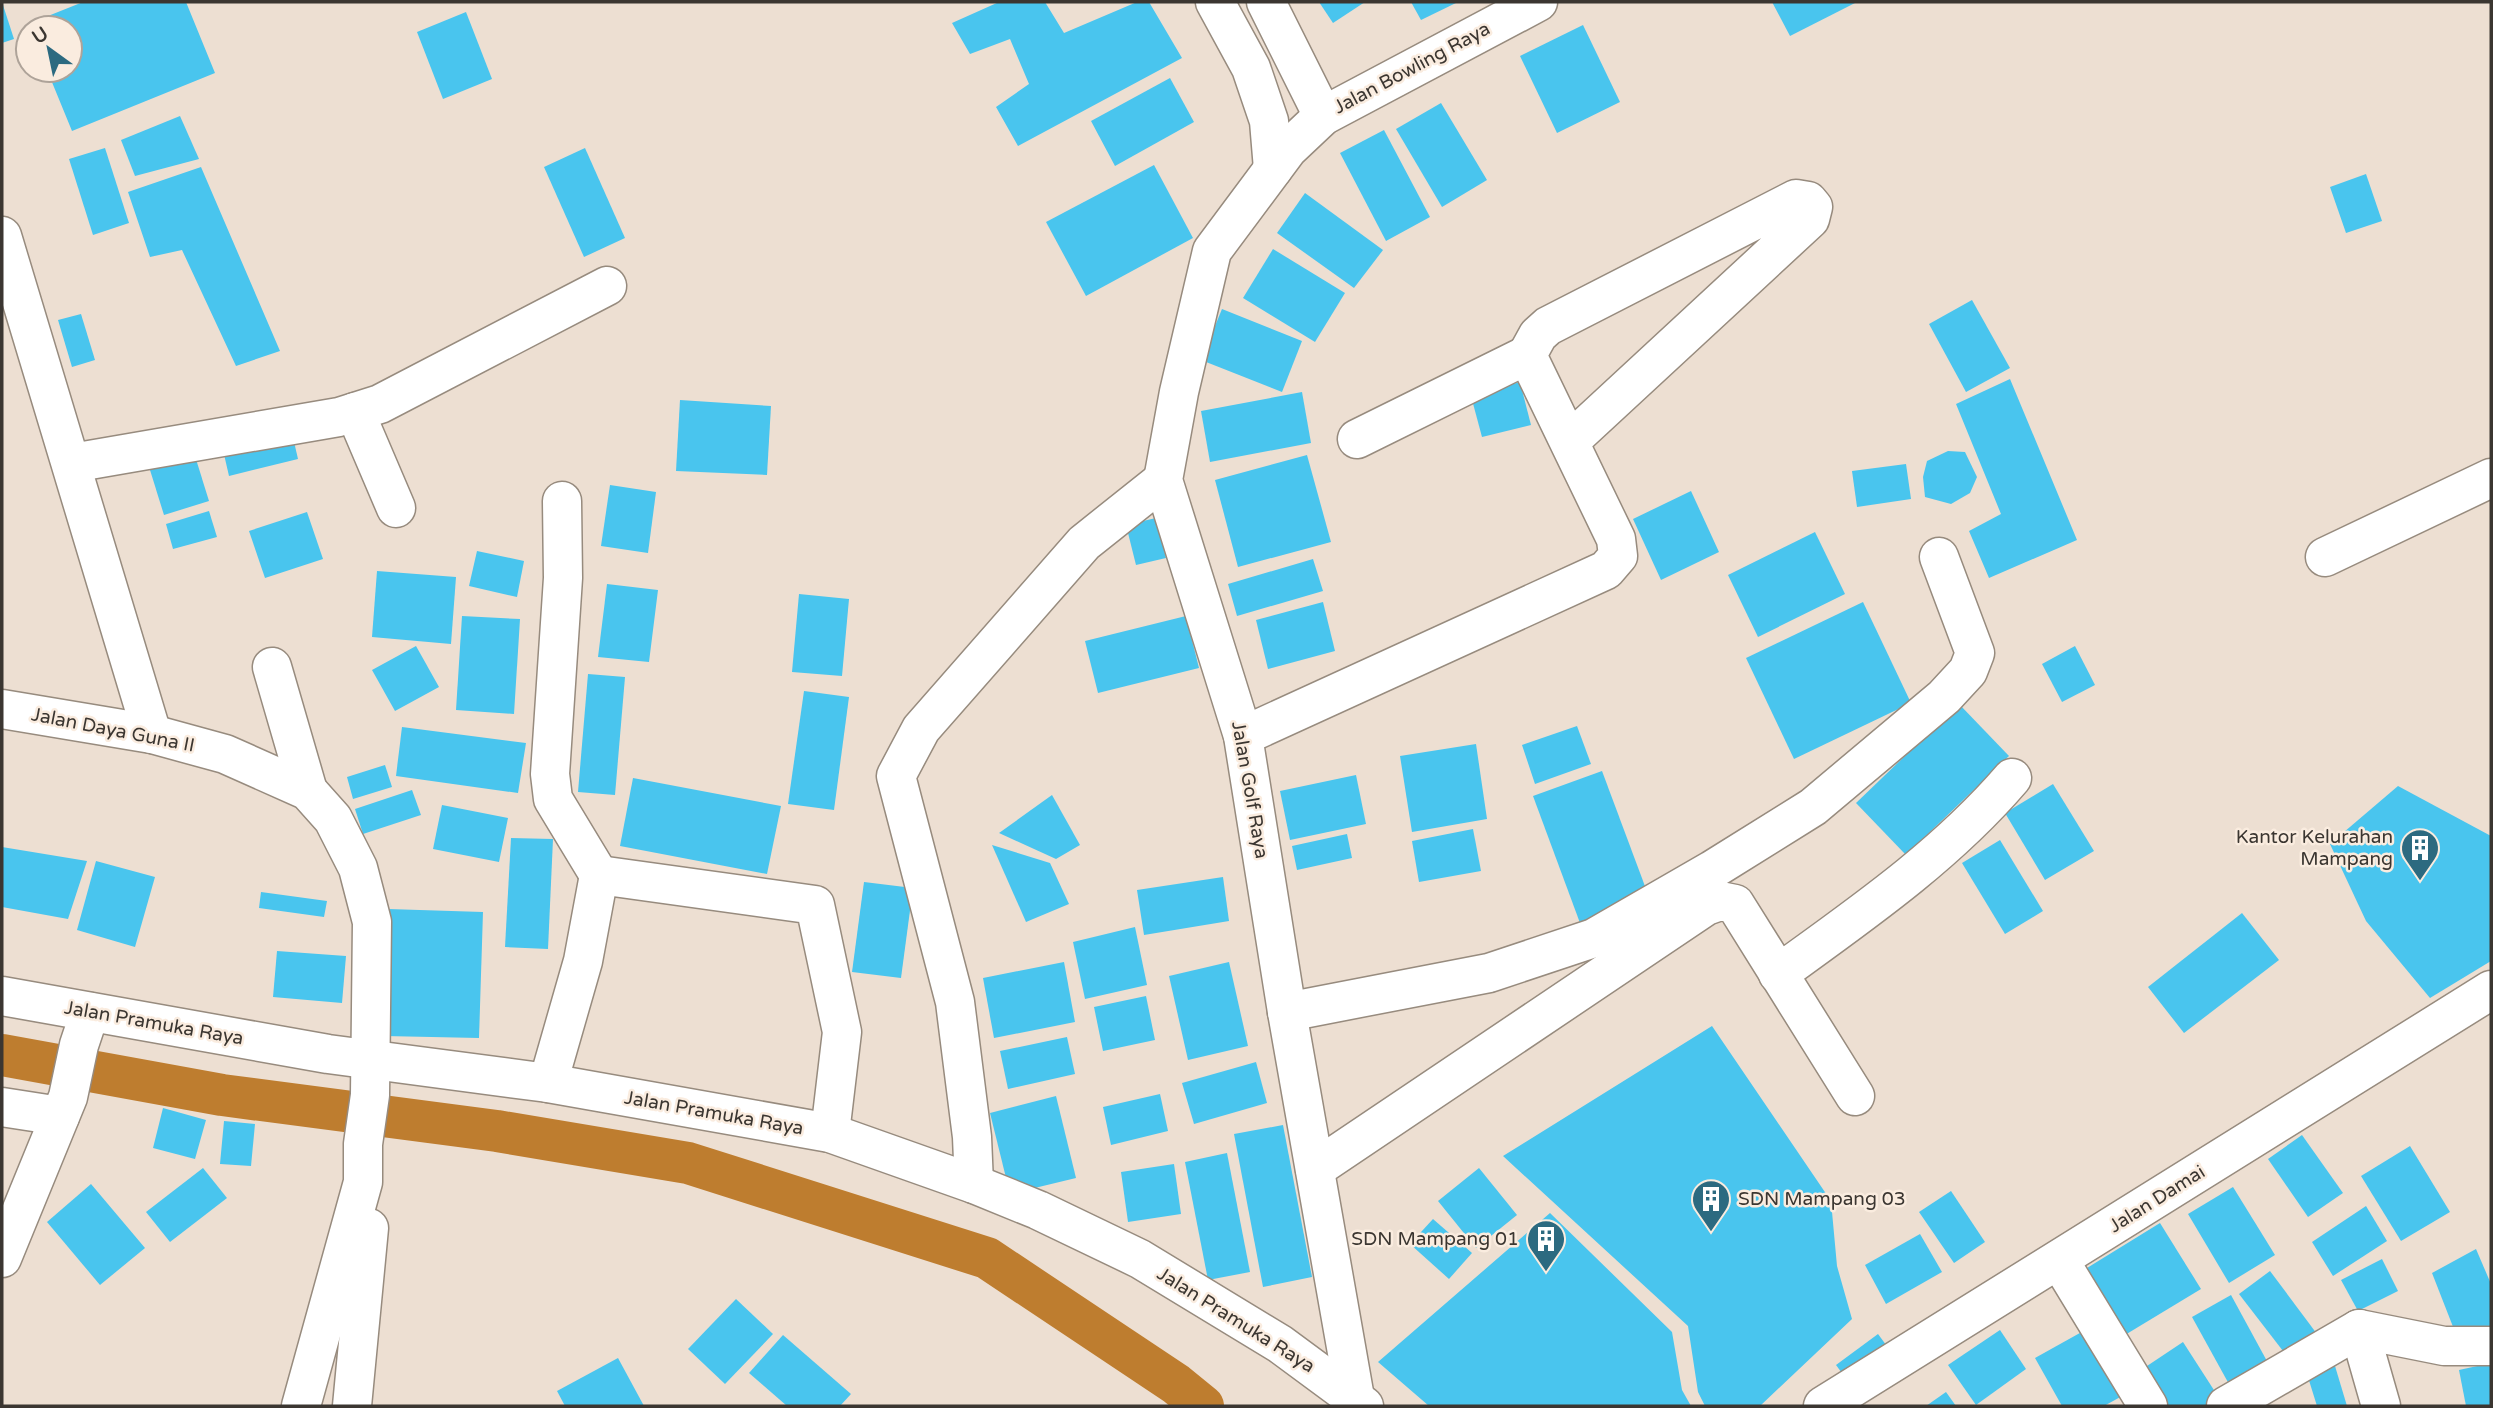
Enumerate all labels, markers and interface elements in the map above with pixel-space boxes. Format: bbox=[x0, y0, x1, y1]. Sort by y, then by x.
north arrow bbox=[14, 14, 84, 84]
street label: Jalan Bowling Raya bbox=[1330, 17, 1494, 119]
text: U bbox=[28, 22, 52, 49]
street label: Jalan Daya Guna II bbox=[30, 703, 196, 757]
street label: Jalan Golf Raya bbox=[1227, 720, 1273, 860]
place label: Kantor Kelurahan Mampang bbox=[2236, 826, 2393, 870]
building icon: Kantor Kelurahan Mampang bbox=[2399, 827, 2441, 882]
street label: Jalan Pramuka Raya bbox=[63, 996, 245, 1050]
street label: Jalan Pramuka Raya bbox=[623, 1086, 805, 1140]
street label: Jalan Damai bbox=[2105, 1161, 2209, 1237]
building icon: SDN Mampang 03 bbox=[1690, 1178, 1732, 1233]
place label: SDN Mampang 03 bbox=[1738, 1188, 1906, 1210]
building icon: SDN Mampang 01 bbox=[1525, 1218, 1567, 1273]
place label: SDN Mampang 01 bbox=[1351, 1228, 1519, 1250]
street label: Jalan Pramuka Raya bbox=[1153, 1263, 1319, 1377]

